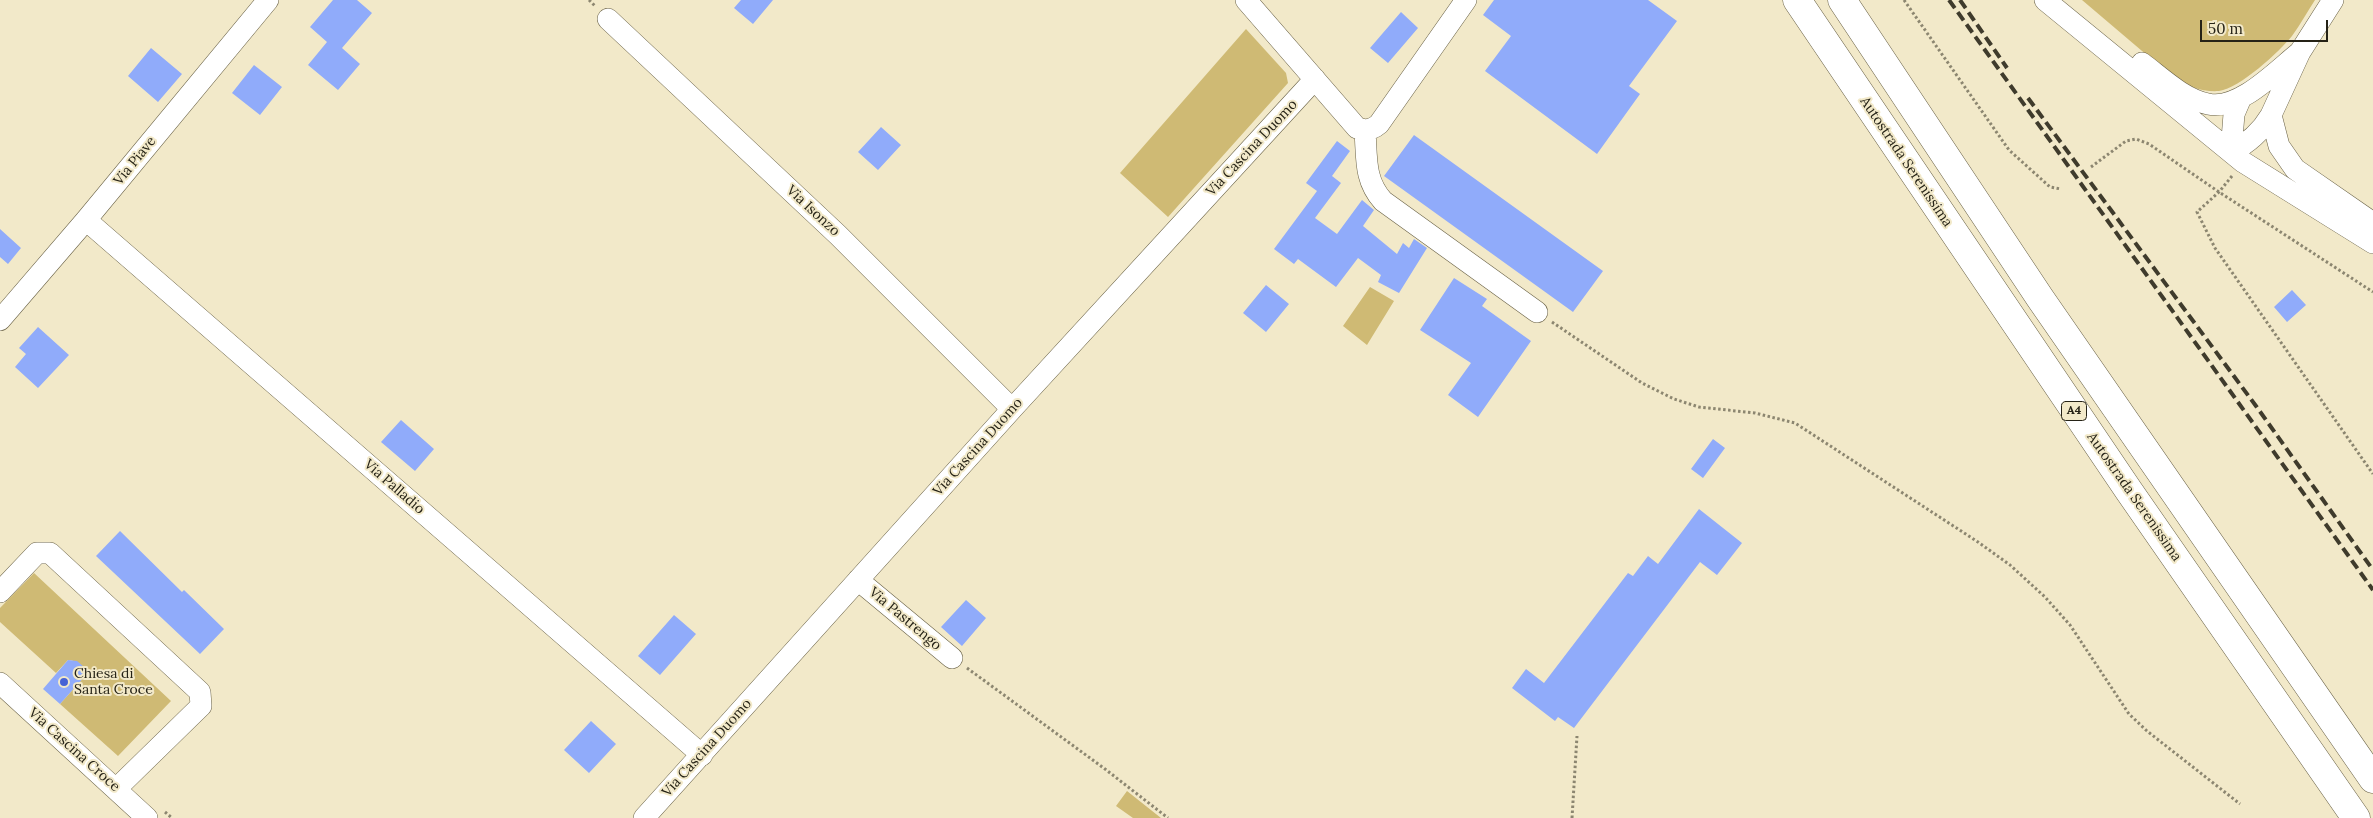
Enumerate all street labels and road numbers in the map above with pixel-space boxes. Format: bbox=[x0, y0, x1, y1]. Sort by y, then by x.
street label: Autostrada Serenissima bbox=[1856, 94, 1956, 230]
street label: Via Cascina Duomo bbox=[1203, 96, 1301, 200]
street label: Via Piave bbox=[110, 133, 160, 189]
street label: Via Isonzo bbox=[783, 182, 843, 240]
street label: Via Cascina Duomo bbox=[930, 395, 1026, 499]
road number: A4 bbox=[2062, 402, 2086, 421]
street label: Autostrada Serenissima bbox=[2083, 429, 2185, 565]
street label: Via Palladio bbox=[360, 456, 428, 518]
street label: Via Pastrengo bbox=[865, 584, 945, 654]
street label: Via Cascina Duomo bbox=[659, 696, 755, 800]
street label: Via Cascina Croce bbox=[25, 705, 123, 795]

